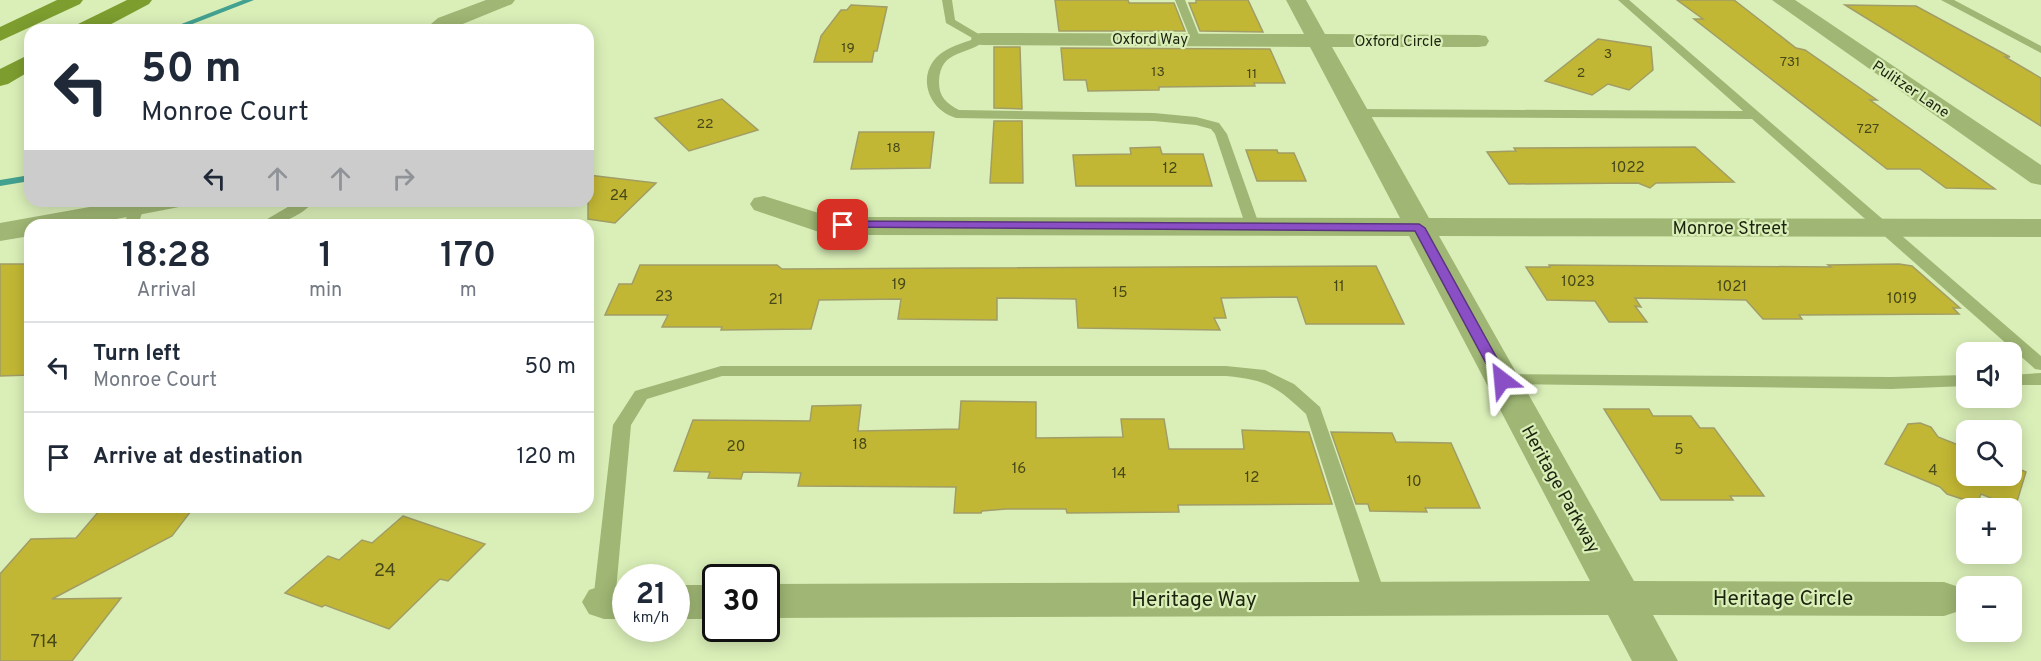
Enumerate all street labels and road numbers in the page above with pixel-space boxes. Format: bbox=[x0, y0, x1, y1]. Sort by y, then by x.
street label: Oxford Way bbox=[1112, 31, 1188, 50]
street label: Oxford Circle bbox=[1355, 33, 1441, 52]
street label: Pulitzer Lane bbox=[1868, 57, 1952, 123]
street label: Monroe Street bbox=[1672, 218, 1788, 241]
street label: Heritage Parkway bbox=[1515, 422, 1604, 558]
street label: Heritage Circle bbox=[1713, 586, 1853, 613]
street label: Heritage Way bbox=[1131, 587, 1257, 614]

